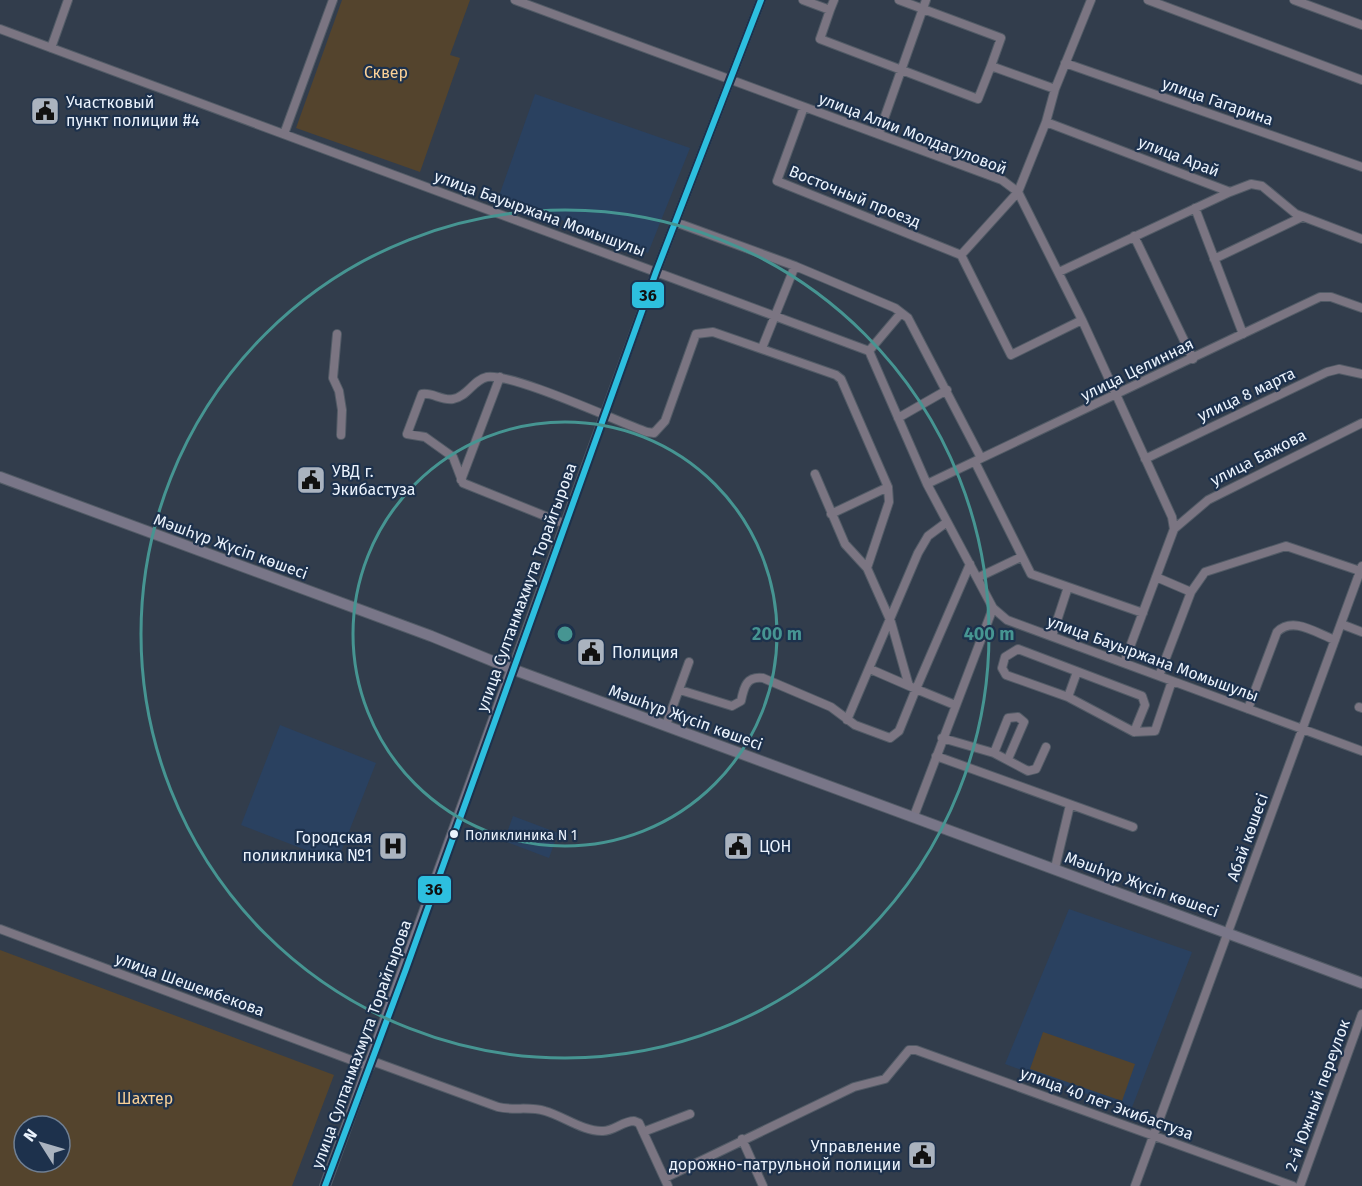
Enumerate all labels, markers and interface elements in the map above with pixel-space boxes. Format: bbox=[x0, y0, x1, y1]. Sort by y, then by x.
park label: Сквер bbox=[364, 63, 408, 82]
street label: улица Гагарина bbox=[1160, 74, 1276, 129]
street label: улица Алии Молдагуловой bbox=[816, 89, 1010, 178]
place label: Участковый пункт полиции #4 bbox=[66, 93, 200, 130]
public building icon: Участковый пункт полиции #4 bbox=[29, 95, 61, 127]
street label: улица Арай bbox=[1135, 132, 1222, 181]
street label: Восточный проезд bbox=[786, 161, 923, 232]
street label: улица Бауыржана Момышулы bbox=[432, 166, 648, 261]
line badge: 36 bbox=[631, 281, 665, 309]
text: 36 bbox=[638, 286, 657, 305]
street label: улица Целинная bbox=[1078, 334, 1197, 405]
street label: улица 8 марта bbox=[1194, 364, 1298, 425]
street label: улица Бажова bbox=[1207, 425, 1309, 490]
street label: улица Султанмахмута Торайгырова bbox=[473, 460, 580, 714]
place label: УВД г. Экибастуза bbox=[332, 462, 415, 499]
public building icon: УВД г. Экибастуза bbox=[295, 464, 327, 496]
street label: Мәшһүр Жүсіп көшесі bbox=[151, 510, 310, 583]
street label: улица Бауыржана Момышулы bbox=[1045, 611, 1261, 706]
text: 200 m bbox=[752, 623, 802, 645]
text: 400 m bbox=[964, 623, 1014, 645]
centre of rings bbox=[555, 624, 575, 644]
public building icon: Полиция bbox=[575, 636, 607, 668]
place label: Полиция bbox=[612, 643, 679, 662]
street label: Мәшһүр Жүсіп көшесі bbox=[606, 681, 765, 754]
street label: Абай көшесі bbox=[1223, 791, 1272, 884]
place label: Поликлиника N 1 bbox=[465, 827, 577, 844]
place label: Городская поликлиника №1 bbox=[242, 828, 372, 865]
marker: Поликлиника N 1 bbox=[448, 828, 460, 840]
hospital icon: Городская поликлиника №1 bbox=[377, 830, 409, 862]
public building icon: ЦОН bbox=[722, 830, 754, 862]
place label: ЦОН bbox=[759, 837, 791, 856]
street label: Мәшһүр Жүсіп көшесі bbox=[1062, 848, 1221, 921]
line badge: 36 bbox=[417, 875, 452, 904]
text: 36 bbox=[424, 880, 443, 899]
street label: улица Султанмахмута Торайгырова bbox=[308, 917, 415, 1171]
street label: улица Шешембекова bbox=[113, 949, 267, 1020]
street label: 2-й Южный переулок bbox=[1281, 1016, 1354, 1174]
street label: улица 40 лет Экибастуза bbox=[1018, 1063, 1196, 1144]
park label: Шахтер bbox=[117, 1089, 173, 1108]
north arrow bbox=[12, 1114, 72, 1174]
text: N bbox=[20, 1125, 41, 1145]
place label: Управление дорожно-патрульной полиции bbox=[669, 1137, 901, 1174]
public building icon: Управление дорожно-патрульной полиции bbox=[906, 1139, 938, 1171]

